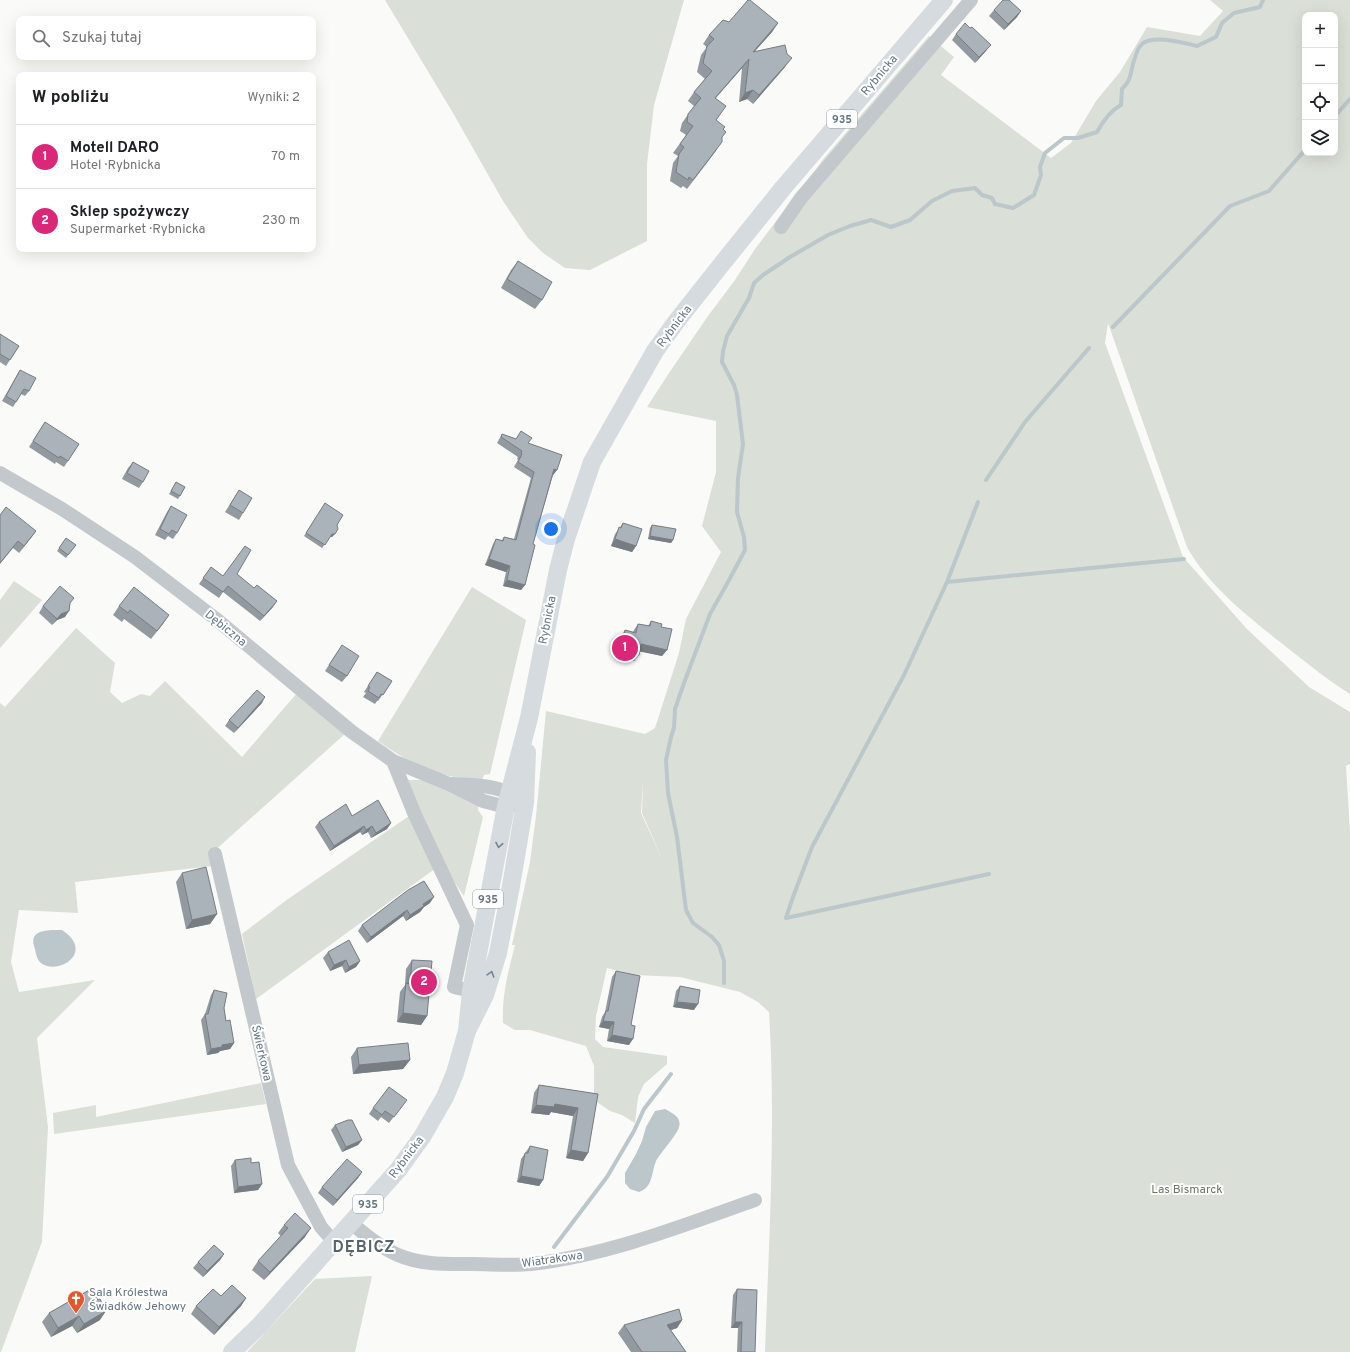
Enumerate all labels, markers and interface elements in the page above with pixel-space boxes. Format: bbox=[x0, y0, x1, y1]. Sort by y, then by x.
map controls bbox=[1302, 12, 1338, 156]
button: + bbox=[1302, 12, 1338, 48]
search box bbox=[16, 16, 316, 60]
icon: search bbox=[30, 27, 52, 49]
text: Szukaj tutaj bbox=[62, 29, 142, 48]
button: − bbox=[1302, 48, 1338, 84]
street label: Rybnicka bbox=[858, 52, 902, 100]
button: locate bbox=[1302, 84, 1338, 120]
text: W pobliżu bbox=[32, 87, 109, 109]
text: Wyniki: 2 bbox=[247, 90, 300, 106]
road number: 935 bbox=[827, 110, 857, 128]
button: layers bbox=[1302, 120, 1338, 156]
text: Motell DARO bbox=[70, 139, 159, 158]
text: 1 bbox=[42, 149, 48, 165]
text: 70 m bbox=[271, 149, 300, 165]
text: Hotel · Rybnicka bbox=[70, 158, 161, 174]
text: Sklep spożywczy bbox=[70, 203, 190, 222]
text: 2 bbox=[41, 213, 49, 229]
text: 230 m bbox=[262, 213, 300, 229]
text: Supermarket · Rybnicka bbox=[70, 222, 205, 238]
street label: Rybnicka bbox=[654, 302, 696, 351]
your location bbox=[541, 519, 561, 539]
street label: Rybnicka bbox=[535, 595, 561, 646]
street label: Dębiczna bbox=[201, 607, 250, 651]
pin: 1 bbox=[612, 633, 638, 663]
one-way arrow bbox=[495, 842, 503, 848]
road number: 935 bbox=[473, 890, 503, 908]
pin: 2 bbox=[411, 967, 437, 997]
one-way arrow bbox=[486, 971, 495, 978]
street label: Świerkowa bbox=[247, 1024, 275, 1083]
street label: Rybnicka bbox=[386, 1133, 428, 1182]
park label: Las Bismarck bbox=[1151, 1182, 1223, 1198]
road number: 935 bbox=[353, 1195, 383, 1213]
district label: DĘBICZ bbox=[332, 1238, 396, 1258]
street label: Wiatrakowa bbox=[521, 1248, 584, 1272]
place label: Sala Królestwa Świadków Jehowy bbox=[89, 1285, 186, 1315]
church icon: Sala Królestwa Świadków Jehowy bbox=[66, 1289, 86, 1314]

